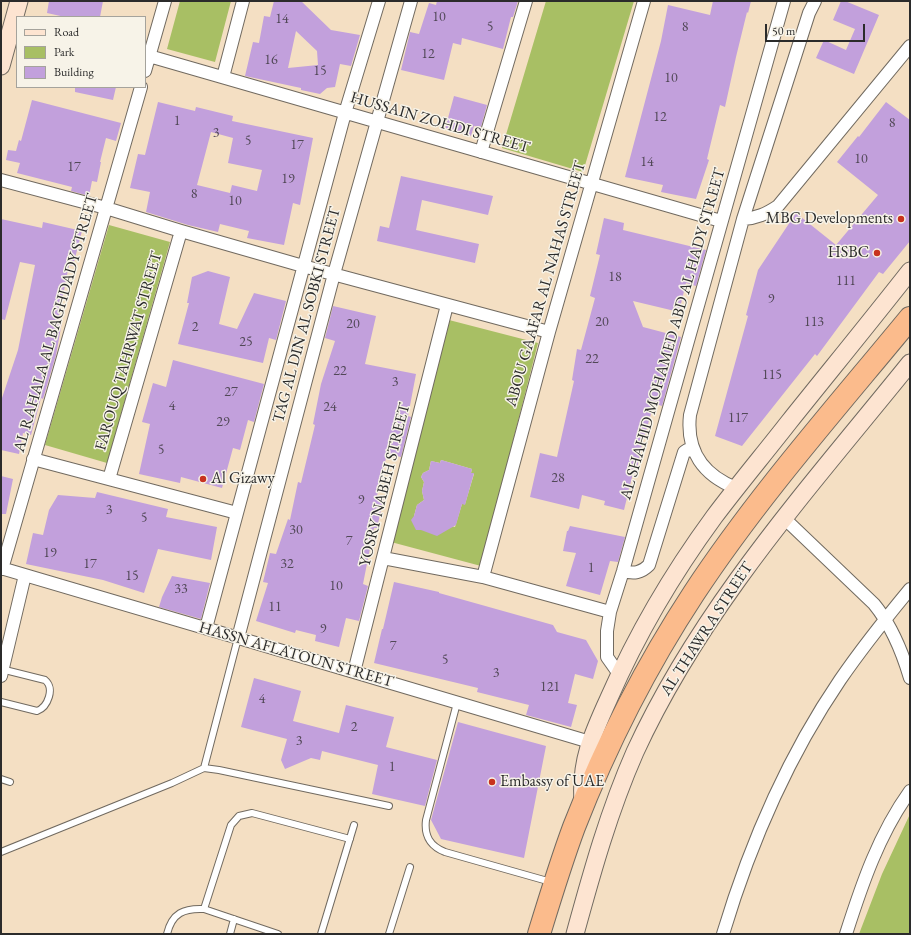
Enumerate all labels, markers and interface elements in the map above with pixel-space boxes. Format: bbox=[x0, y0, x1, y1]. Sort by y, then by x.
house number: 10 bbox=[432, 9, 446, 25]
house number: 14 bbox=[275, 11, 289, 27]
legend bbox=[16, 16, 146, 88]
scale bar bbox=[767, 16, 867, 42]
house number: 5 bbox=[487, 19, 493, 35]
house number: 8 bbox=[682, 19, 688, 35]
text: 50 m bbox=[772, 23, 795, 39]
text: Road bbox=[54, 24, 79, 40]
text: Park bbox=[54, 44, 74, 60]
house number: 12 bbox=[421, 46, 435, 62]
house number: 16 bbox=[264, 52, 278, 68]
house number: 15 bbox=[313, 63, 327, 79]
text: Building bbox=[54, 64, 94, 80]
house number: 10 bbox=[664, 70, 678, 86]
street label: HUSSAIN ZOHDI STREET bbox=[348, 88, 532, 158]
house number: 12 bbox=[653, 109, 667, 125]
house number: 1 bbox=[174, 113, 180, 129]
house number: 8 bbox=[889, 115, 895, 131]
house number: 3 bbox=[213, 125, 219, 141]
house number: 5 bbox=[245, 133, 251, 149]
house number: 17 bbox=[290, 137, 304, 153]
house number: 10 bbox=[854, 151, 868, 167]
house number: 14 bbox=[640, 154, 654, 170]
house number: 17 bbox=[67, 159, 81, 175]
street label: ABOU GAAFAR AL NAHAS STREET bbox=[502, 159, 590, 409]
street label: AL SHAHID MOHAMED ABD AL HADY STREET bbox=[616, 166, 730, 502]
house number: 19 bbox=[281, 171, 295, 187]
house number: 8 bbox=[191, 186, 197, 202]
street label: AL RAHALA AL BAGHDADY STREET bbox=[10, 192, 102, 454]
house number: 10 bbox=[228, 193, 242, 209]
street label: TAG AL DIN AL SOBKI STREET bbox=[269, 205, 345, 425]
place label: MBG Developments bbox=[766, 209, 893, 229]
marker: MBG Developments bbox=[896, 214, 906, 224]
place label: HSBC bbox=[828, 243, 869, 263]
marker: HSBC bbox=[872, 248, 882, 258]
street label: FAROUQ TAHRWAT STREET bbox=[91, 249, 167, 453]
house number: 18 bbox=[608, 269, 622, 285]
house number: 111 bbox=[836, 273, 856, 289]
house number: 9 bbox=[768, 291, 774, 307]
house number: 20 bbox=[595, 314, 609, 330]
house number: 113 bbox=[804, 314, 824, 330]
house number: 20 bbox=[346, 316, 360, 332]
house number: 2 bbox=[192, 319, 198, 335]
house number: 25 bbox=[239, 334, 253, 350]
house number: 22 bbox=[585, 351, 599, 367]
house number: 22 bbox=[333, 363, 347, 379]
house number: 115 bbox=[762, 367, 782, 383]
house number: 3 bbox=[392, 374, 398, 390]
house number: 27 bbox=[224, 384, 238, 400]
house number: 4 bbox=[169, 398, 175, 414]
house number: 24 bbox=[323, 399, 337, 415]
street label: YOSRY NABEH STREET bbox=[355, 401, 415, 569]
house number: 117 bbox=[728, 410, 748, 426]
house number: 29 bbox=[216, 414, 230, 430]
house number: 5 bbox=[158, 442, 164, 458]
place label: Al Gizawy bbox=[211, 469, 275, 489]
house number: 28 bbox=[551, 470, 565, 486]
marker: Al Gizawy bbox=[198, 474, 208, 484]
house number: 9 bbox=[358, 492, 364, 508]
house number: 3 bbox=[106, 502, 112, 518]
house number: 5 bbox=[141, 510, 147, 526]
house number: 30 bbox=[289, 522, 303, 538]
house number: 7 bbox=[346, 533, 352, 549]
house number: 19 bbox=[43, 545, 57, 561]
house number: 17 bbox=[83, 556, 97, 572]
house number: 32 bbox=[280, 556, 294, 572]
street label: AL THAWRA STREET bbox=[657, 559, 757, 699]
house number: 1 bbox=[588, 560, 594, 576]
house number: 15 bbox=[125, 568, 139, 584]
house number: 10 bbox=[329, 578, 343, 594]
house number: 33 bbox=[174, 581, 188, 597]
house number: 11 bbox=[268, 599, 282, 615]
street label: HASSN AFLATOUN STREET bbox=[196, 618, 396, 692]
house number: 9 bbox=[320, 621, 326, 637]
house number: 7 bbox=[390, 638, 396, 654]
house number: 5 bbox=[442, 652, 448, 668]
house number: 3 bbox=[493, 665, 499, 681]
house number: 121 bbox=[540, 679, 560, 695]
house number: 4 bbox=[259, 691, 265, 707]
house number: 2 bbox=[351, 719, 357, 735]
house number: 3 bbox=[296, 733, 302, 749]
house number: 1 bbox=[389, 759, 395, 775]
place label: Embassy of UAE bbox=[500, 772, 604, 792]
marker: Embassy of UAE bbox=[487, 777, 497, 787]

